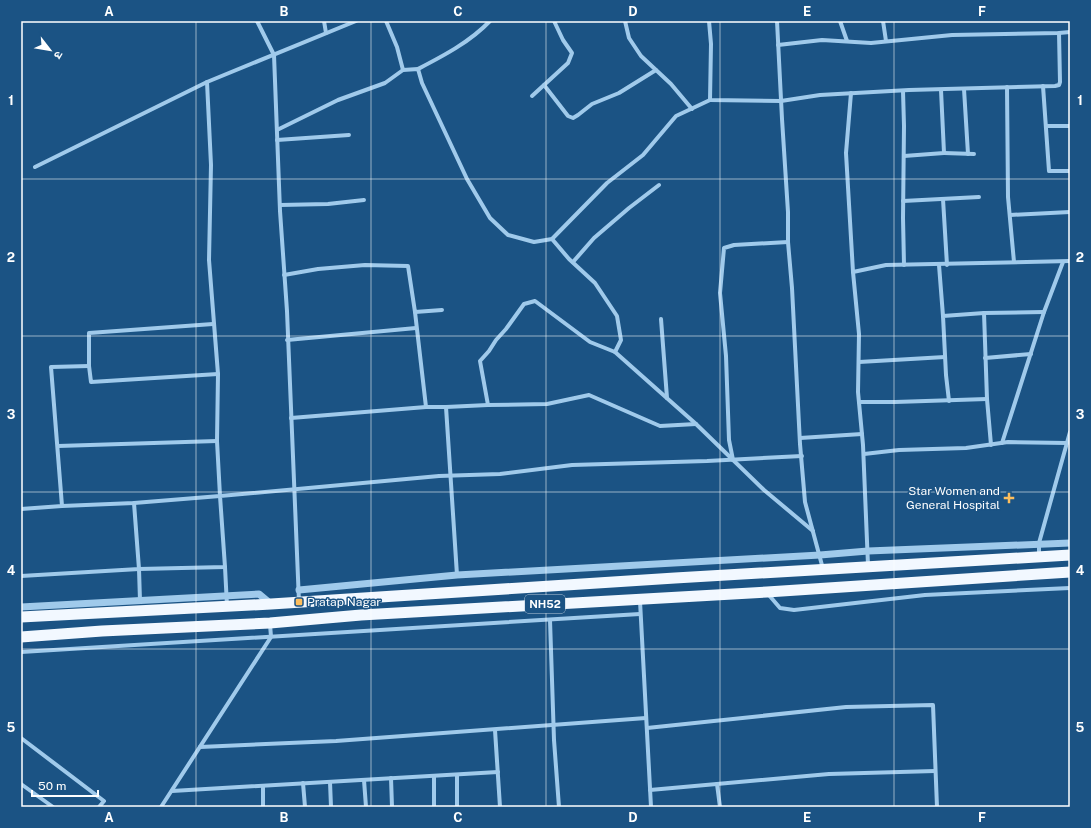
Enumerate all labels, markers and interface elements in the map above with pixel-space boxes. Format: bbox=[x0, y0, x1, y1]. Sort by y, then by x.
text: A bbox=[104, 4, 114, 19]
text: B bbox=[280, 4, 289, 19]
text: C bbox=[453, 4, 463, 19]
text: D bbox=[628, 4, 638, 19]
text: E bbox=[803, 4, 811, 19]
text: F bbox=[978, 4, 986, 19]
north arrow bbox=[30, 30, 70, 70]
text: उ bbox=[51, 49, 65, 61]
text: 1 bbox=[8, 93, 14, 108]
text: 1 bbox=[1077, 93, 1083, 108]
text: 2 bbox=[7, 250, 15, 265]
text: 2 bbox=[1076, 250, 1084, 265]
text: 3 bbox=[7, 407, 16, 422]
text: 3 bbox=[1076, 407, 1085, 422]
place label: Star Women and General Hospital bbox=[906, 484, 1000, 512]
marker: Star Women and General Hospital bbox=[1003, 492, 1015, 504]
text: 4 bbox=[7, 563, 16, 578]
text: 4 bbox=[1076, 563, 1085, 578]
place label: Pratap Nagar bbox=[307, 595, 381, 609]
road number: NH52 bbox=[525, 595, 565, 613]
marker: Pratap Nagar bbox=[294, 597, 304, 607]
text: 5 bbox=[7, 720, 16, 735]
text: 5 bbox=[1076, 720, 1085, 735]
scale bar bbox=[32, 772, 98, 798]
text: 50 m bbox=[38, 779, 66, 793]
text: A bbox=[104, 810, 114, 825]
text: B bbox=[280, 810, 289, 825]
text: C bbox=[453, 810, 463, 825]
text: D bbox=[628, 810, 638, 825]
text: E bbox=[803, 810, 811, 825]
text: F bbox=[978, 810, 986, 825]

